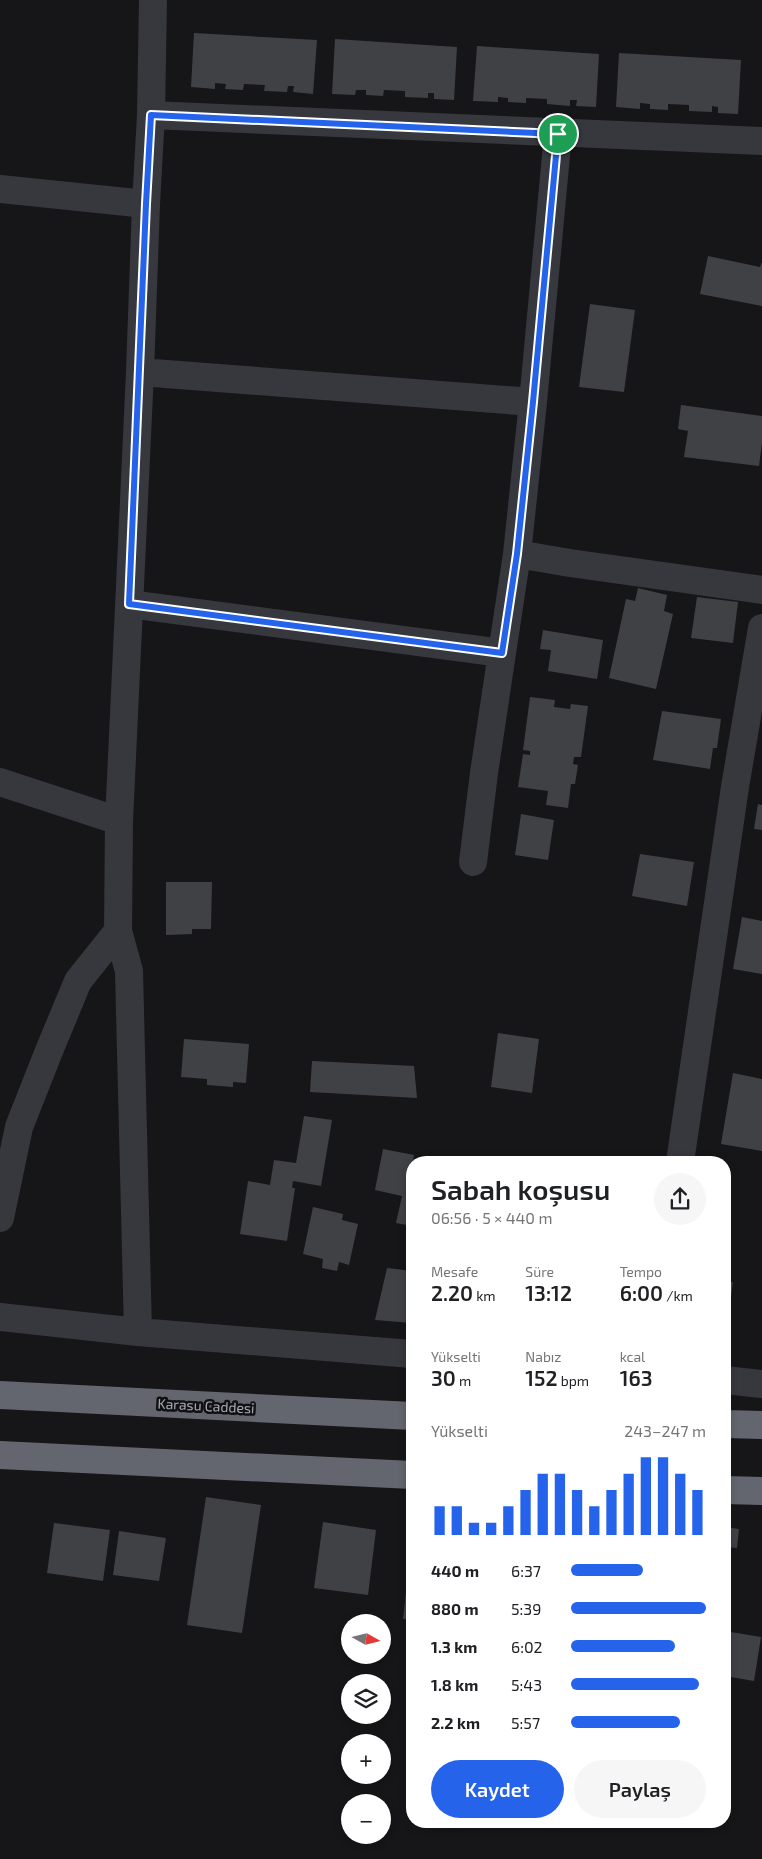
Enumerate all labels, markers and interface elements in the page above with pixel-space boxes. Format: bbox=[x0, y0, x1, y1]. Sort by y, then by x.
pin bbox=[537, 113, 579, 155]
icon: arrive bbox=[544, 120, 572, 148]
text: Sabah koşusu bbox=[431, 1172, 610, 1206]
button: share bbox=[654, 1173, 706, 1225]
text: 06:56 · 5 × 440 m bbox=[431, 1208, 553, 1227]
text: Mesafe bbox=[431, 1263, 478, 1280]
text: Süre bbox=[525, 1263, 554, 1280]
text: Tempo bbox=[620, 1263, 662, 1280]
text: 2.20 bbox=[431, 1280, 473, 1305]
text: 13:12 bbox=[525, 1280, 572, 1305]
text: 6:00 bbox=[620, 1280, 663, 1305]
text: km bbox=[473, 1287, 496, 1304]
text: /km bbox=[663, 1287, 693, 1304]
text: Yükselti bbox=[431, 1348, 481, 1365]
text: Nabız bbox=[525, 1348, 562, 1365]
text: kcal bbox=[620, 1348, 645, 1365]
text: 30 bbox=[431, 1365, 456, 1390]
text: 152 bbox=[525, 1365, 558, 1390]
text: 163 bbox=[620, 1365, 652, 1390]
text: m bbox=[456, 1372, 471, 1389]
text: bpm bbox=[558, 1372, 589, 1389]
street label: Karasu Caddesi bbox=[157, 1394, 255, 1417]
text: Yükselti bbox=[431, 1421, 488, 1440]
text: 243–247 m bbox=[624, 1421, 706, 1440]
text: 440 m bbox=[431, 1561, 479, 1580]
text: 6:37 bbox=[511, 1561, 541, 1580]
text: 880 m bbox=[431, 1599, 479, 1618]
text: 5:39 bbox=[511, 1599, 541, 1618]
north arrow bbox=[341, 1614, 391, 1664]
map controls bbox=[341, 1614, 391, 1844]
text: 1.3 km bbox=[431, 1637, 477, 1656]
text: 6:02 bbox=[511, 1637, 543, 1656]
button: layers bbox=[341, 1674, 391, 1724]
text: 1.8 km bbox=[431, 1675, 478, 1694]
text: 5:43 bbox=[511, 1675, 542, 1694]
text: 2.2 km bbox=[431, 1713, 480, 1732]
text: 5:57 bbox=[511, 1713, 540, 1732]
button: + bbox=[341, 1734, 391, 1784]
button: Kaydet bbox=[431, 1760, 564, 1818]
button: Paylaş bbox=[574, 1760, 706, 1818]
button: − bbox=[341, 1794, 391, 1844]

